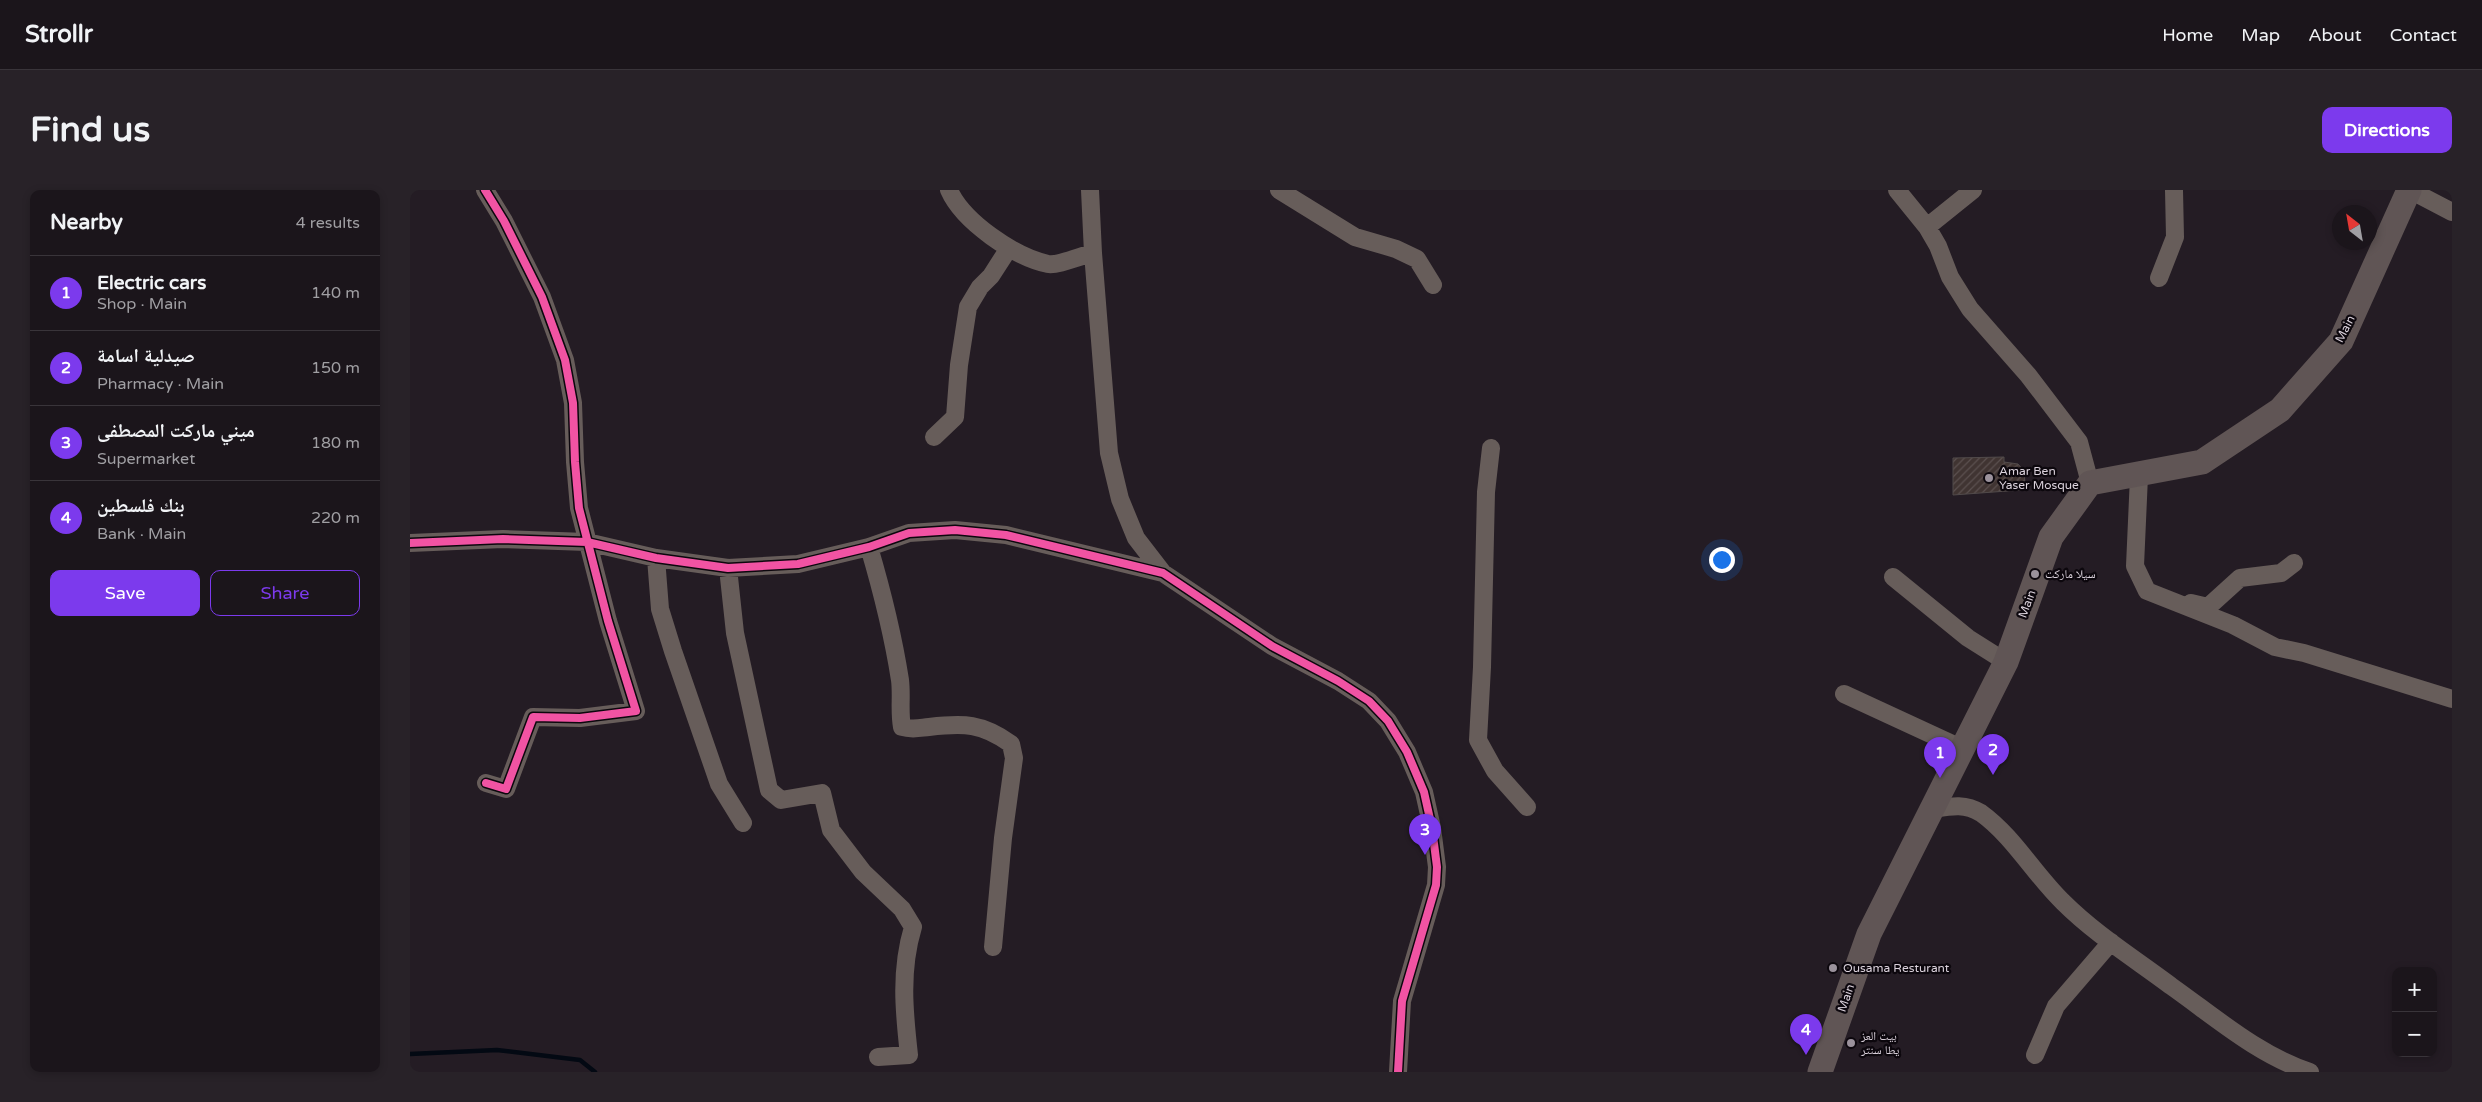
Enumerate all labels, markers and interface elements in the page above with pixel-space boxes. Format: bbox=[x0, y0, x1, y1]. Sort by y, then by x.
text: Strollr bbox=[25, 20, 93, 49]
text: Home bbox=[2162, 24, 2213, 46]
text: Map bbox=[2241, 24, 2280, 46]
text: About bbox=[2308, 24, 2362, 46]
text: Contact bbox=[2390, 24, 2457, 46]
button: Directions bbox=[2322, 107, 2452, 153]
text: Find us bbox=[30, 109, 150, 151]
north arrow bbox=[2332, 205, 2377, 250]
text: Nearby bbox=[50, 210, 123, 235]
text: 4 results bbox=[296, 213, 360, 233]
text: Electric cars bbox=[97, 272, 206, 294]
text: 1 bbox=[61, 283, 71, 303]
text: 140 m bbox=[311, 283, 360, 303]
text: Shop · Main bbox=[97, 294, 187, 314]
street label: Main bbox=[2332, 313, 2358, 345]
text: صيدلية اسامة bbox=[97, 345, 195, 367]
text: 2 bbox=[61, 358, 71, 378]
text: 150 m bbox=[311, 358, 360, 378]
text: Pharmacy · Main bbox=[97, 374, 224, 394]
text: ميني ماركت المصطفى bbox=[97, 420, 255, 442]
text: 3 bbox=[61, 433, 71, 453]
text: 180 m bbox=[311, 433, 360, 453]
text: Supermarket bbox=[97, 449, 195, 469]
place label: Amar Ben Yaser Mosque bbox=[1999, 464, 2079, 492]
marker: Amar Ben Yaser Mosque bbox=[1983, 472, 1995, 484]
text: بنك فلسطين bbox=[97, 495, 185, 517]
text: 4 bbox=[61, 508, 71, 528]
text: 220 m bbox=[311, 508, 360, 528]
text: Bank · Main bbox=[97, 524, 186, 544]
your location bbox=[1709, 547, 1735, 573]
place label: سيلا ماركت bbox=[2045, 567, 2096, 581]
marker: سيلا ماركت bbox=[2029, 568, 2041, 580]
button: Save bbox=[50, 570, 200, 616]
button: Share bbox=[210, 570, 360, 616]
street label: Main bbox=[2016, 588, 2038, 620]
pin: 2 bbox=[1977, 734, 2009, 775]
pin: 1 bbox=[1924, 737, 1956, 778]
pin: 3 bbox=[1409, 814, 1441, 855]
place label: Ousama Resturant bbox=[1843, 961, 1950, 975]
marker: Ousama Resturant bbox=[1827, 962, 1839, 974]
map controls bbox=[2392, 967, 2437, 1057]
button: + bbox=[2392, 967, 2437, 1012]
street label: Main bbox=[1835, 982, 1857, 1014]
button: − bbox=[2392, 1012, 2437, 1057]
pin: 4 bbox=[1790, 1014, 1822, 1055]
place label: بيت العز يطا سنتر bbox=[1860, 1029, 1900, 1057]
marker: بيت العز يطا سنتر bbox=[1845, 1037, 1857, 1049]

